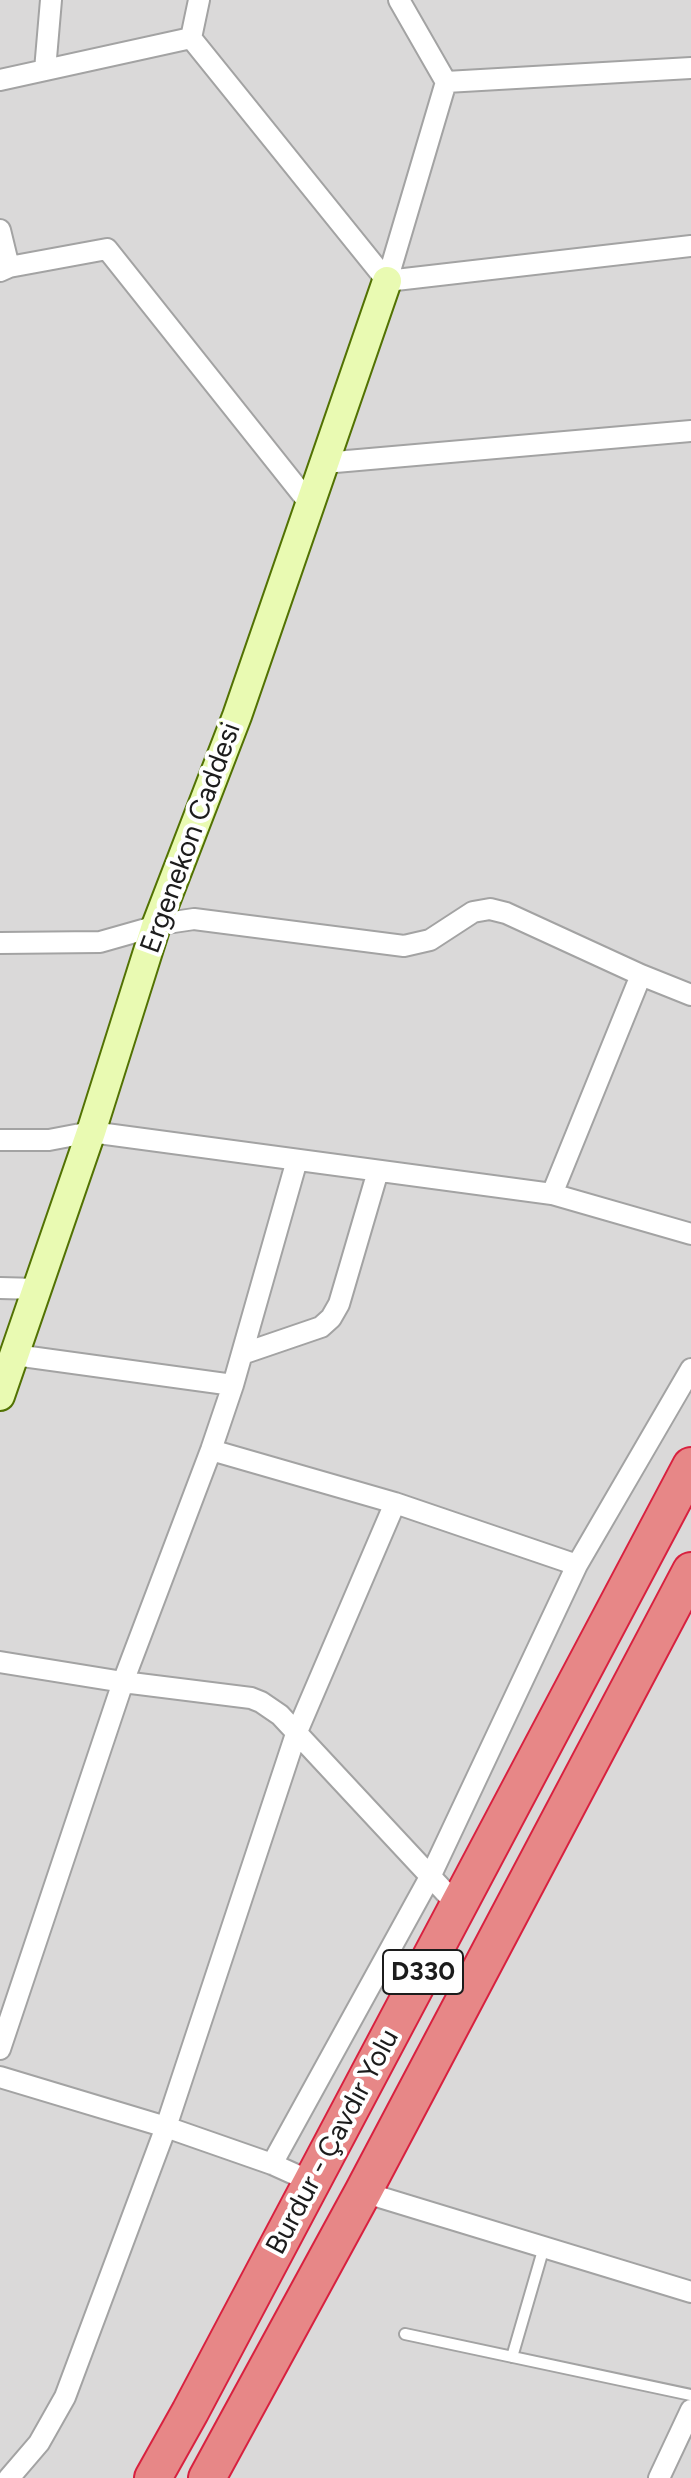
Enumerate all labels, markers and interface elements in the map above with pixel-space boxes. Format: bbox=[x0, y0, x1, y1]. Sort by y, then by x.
street label: Ergenekon Caddesi bbox=[134, 718, 248, 958]
road number: D330 bbox=[383, 1950, 463, 1994]
street label: Burdur - Çavdır Yolu bbox=[259, 2024, 407, 2260]

